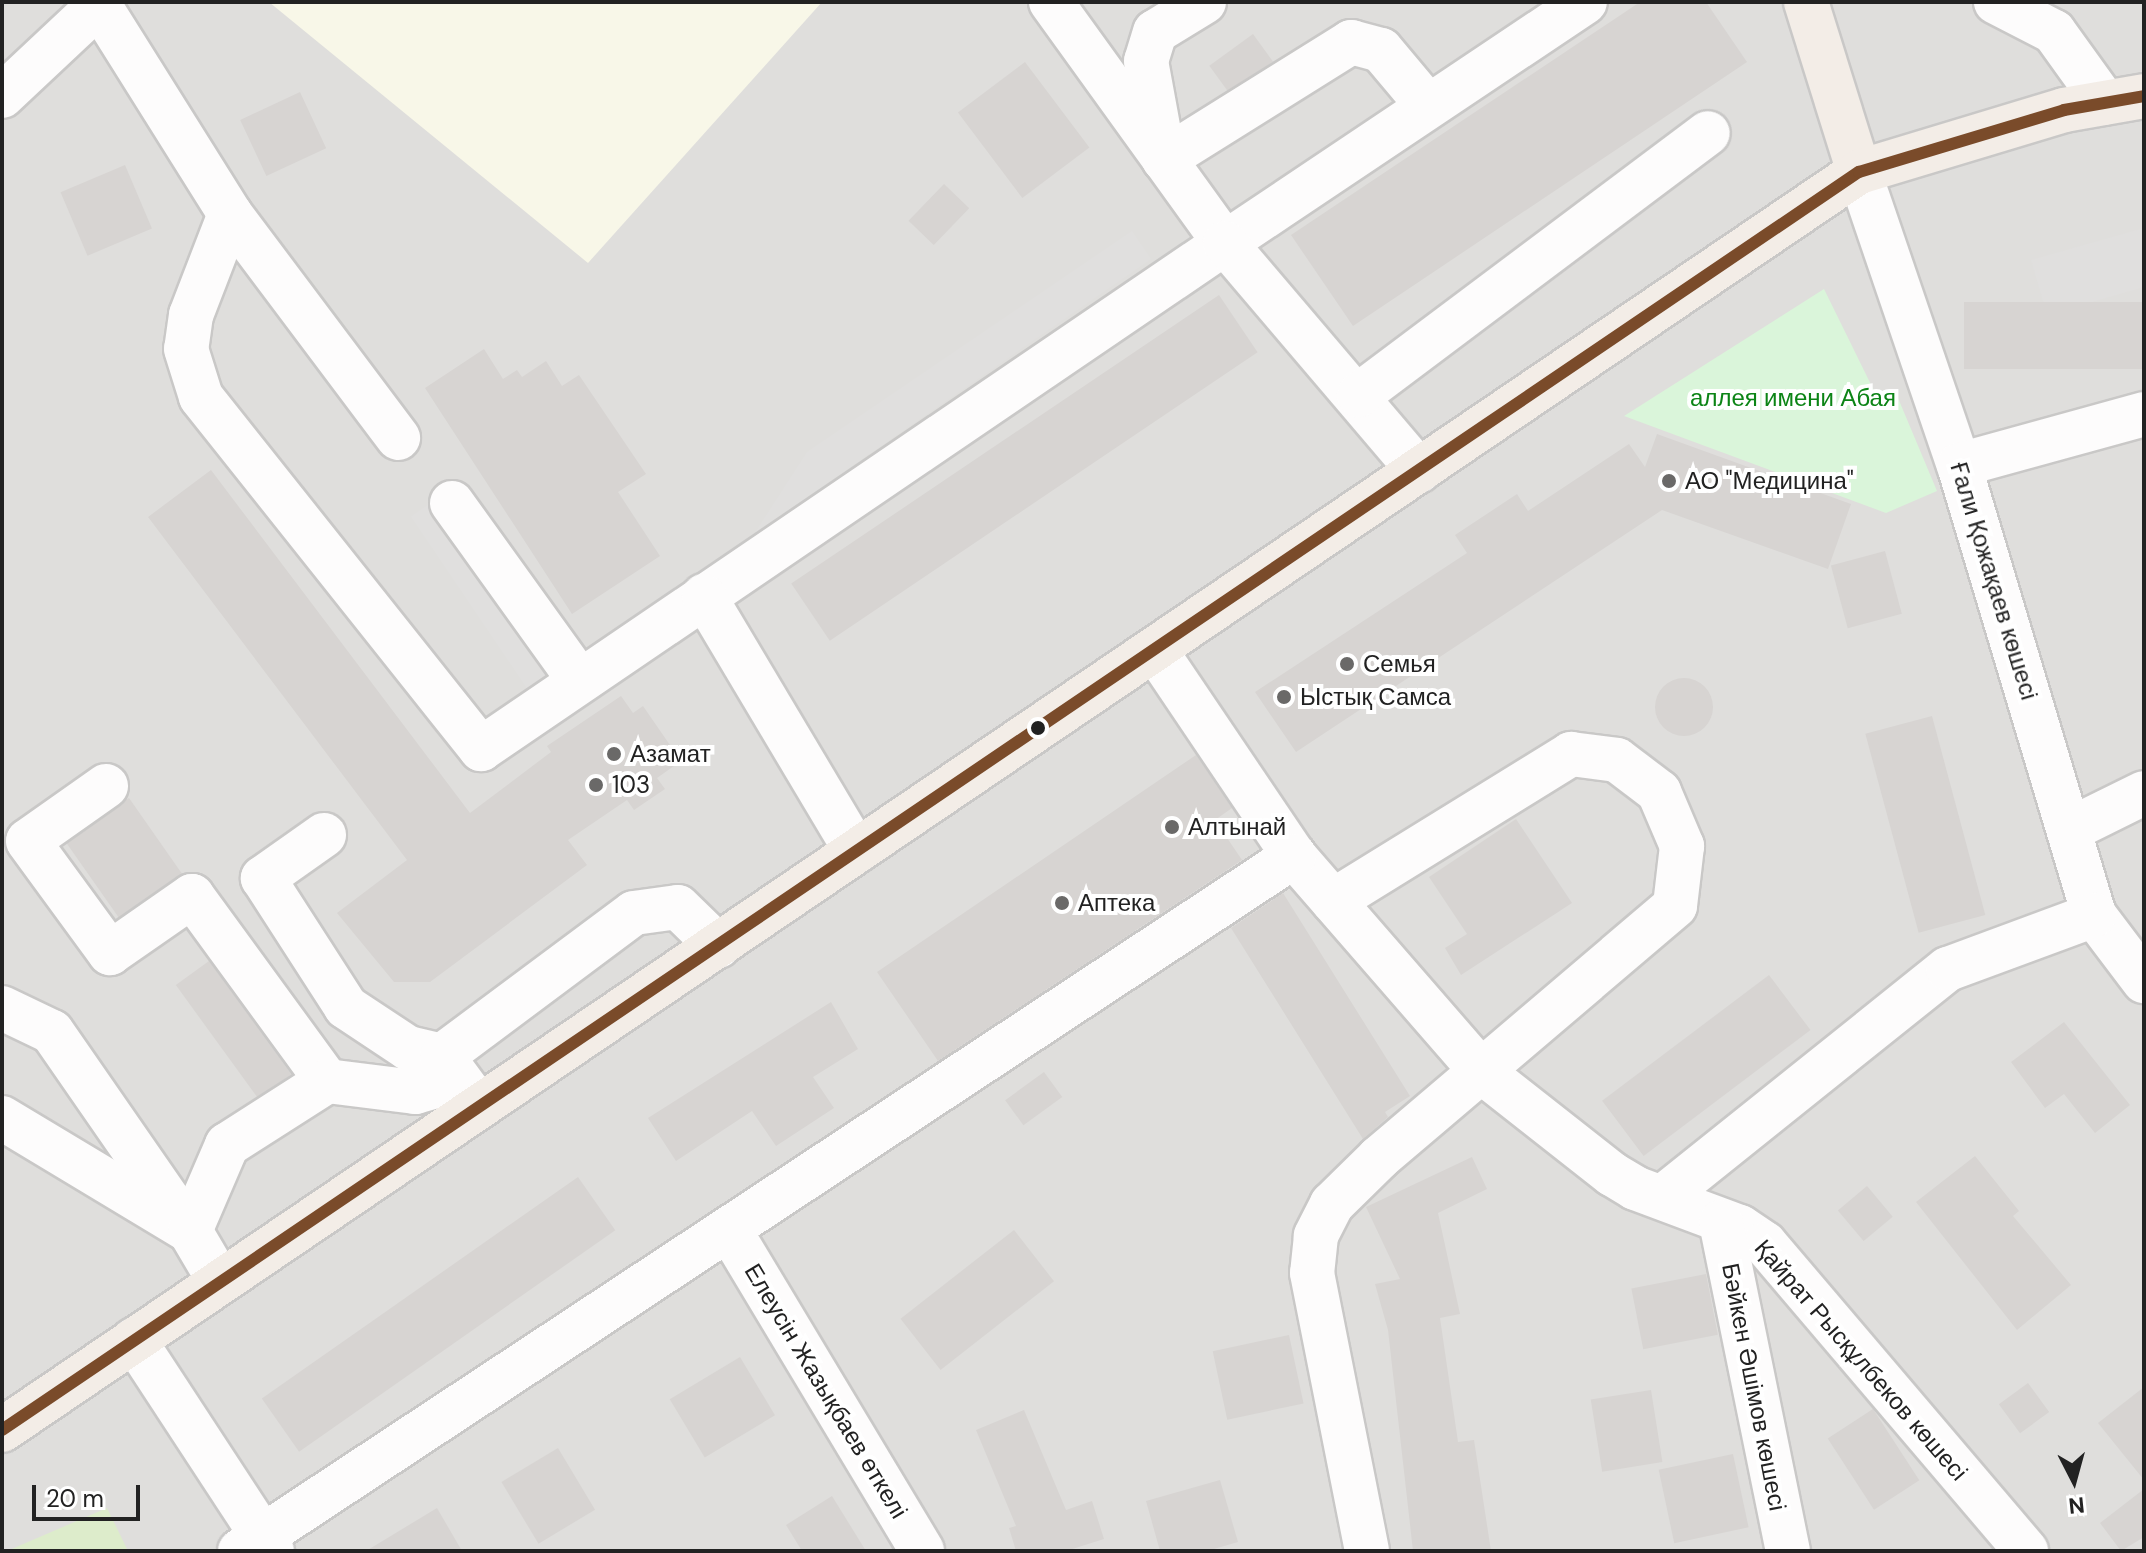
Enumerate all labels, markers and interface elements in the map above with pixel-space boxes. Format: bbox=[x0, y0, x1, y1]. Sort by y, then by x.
park label: аллея имени Абая bbox=[1690, 384, 1896, 412]
street label: Ғали Қожақаев көшесі bbox=[1944, 459, 2044, 703]
place label: АО "Медицина" bbox=[1685, 467, 1854, 495]
marker: АО "Медицина" bbox=[1660, 472, 1678, 490]
place label: Семья bbox=[1363, 650, 1436, 678]
marker: Семья bbox=[1338, 655, 1356, 673]
place label: Ыстық Самса bbox=[1300, 683, 1451, 711]
marker: Ыстық Самса bbox=[1275, 688, 1293, 706]
unlabelled marker bbox=[1030, 720, 1046, 736]
place label: Азамат bbox=[630, 740, 711, 768]
marker: Азамат bbox=[605, 745, 623, 763]
place label: 103 bbox=[612, 771, 650, 799]
marker: 103 bbox=[587, 776, 605, 794]
place label: Алтынай bbox=[1188, 813, 1286, 841]
marker: Алтынай bbox=[1163, 818, 1181, 836]
place label: Аптека bbox=[1078, 889, 1155, 917]
marker: Аптека bbox=[1053, 894, 1071, 912]
street label: Қайрат Рысқұлбеков көшесі bbox=[1748, 1234, 1974, 1486]
street label: Елеусін Жазықбаев өткелі bbox=[738, 1258, 914, 1524]
street label: Бәйкен Әшімов көшесі bbox=[1716, 1261, 1792, 1513]
north arrow bbox=[2034, 1441, 2114, 1521]
scale bar bbox=[36, 1469, 144, 1519]
text: 20 m bbox=[46, 1483, 104, 1514]
text: N bbox=[2067, 1490, 2086, 1521]

